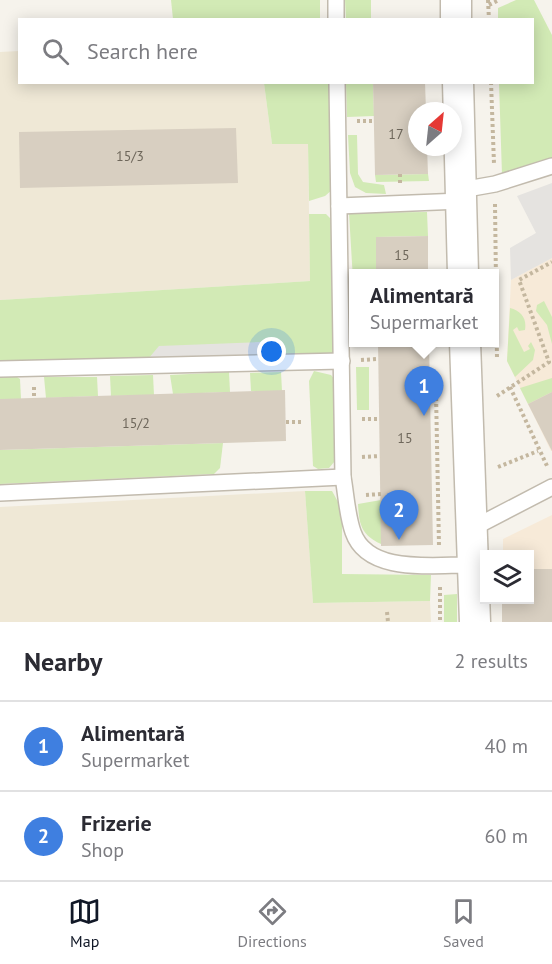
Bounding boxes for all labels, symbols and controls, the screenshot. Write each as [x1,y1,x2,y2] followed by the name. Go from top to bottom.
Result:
[18,18,534,84] search box
[39,35,72,68] icon: search
[87,37,198,65] text: Search here
[408,102,462,156] north arrow
[388,125,404,143] house number: 17
[116,147,144,165] house number: 15/3
[394,246,410,264] house number: 15
[349,269,499,347] popup
[370,281,474,309] text: Alimentară
[370,309,478,335] text: Supermarket
[257,337,286,366] your location
[404,366,444,416] pin: 1
[122,414,150,432] house number: 15/2
[397,429,413,447] house number: 15
[380,490,418,540] pin: 2
[480,550,534,604] map controls
[480,550,534,604] button: layers
[24,645,102,678] text: Nearby
[455,648,528,674] text: 2 results
[81,719,185,747] text: Alimentară
[38,733,49,759] text: 1
[485,733,528,759] text: 40 m
[81,747,189,773] text: Supermarket
[81,809,152,837] text: Frizerie
[38,823,49,849] text: 2
[485,823,528,849] text: 60 m
[81,837,124,863] text: Shop
[68,895,101,951] tab: Map
[238,895,307,951] tab: Directions
[443,895,484,951] tab: Saved

